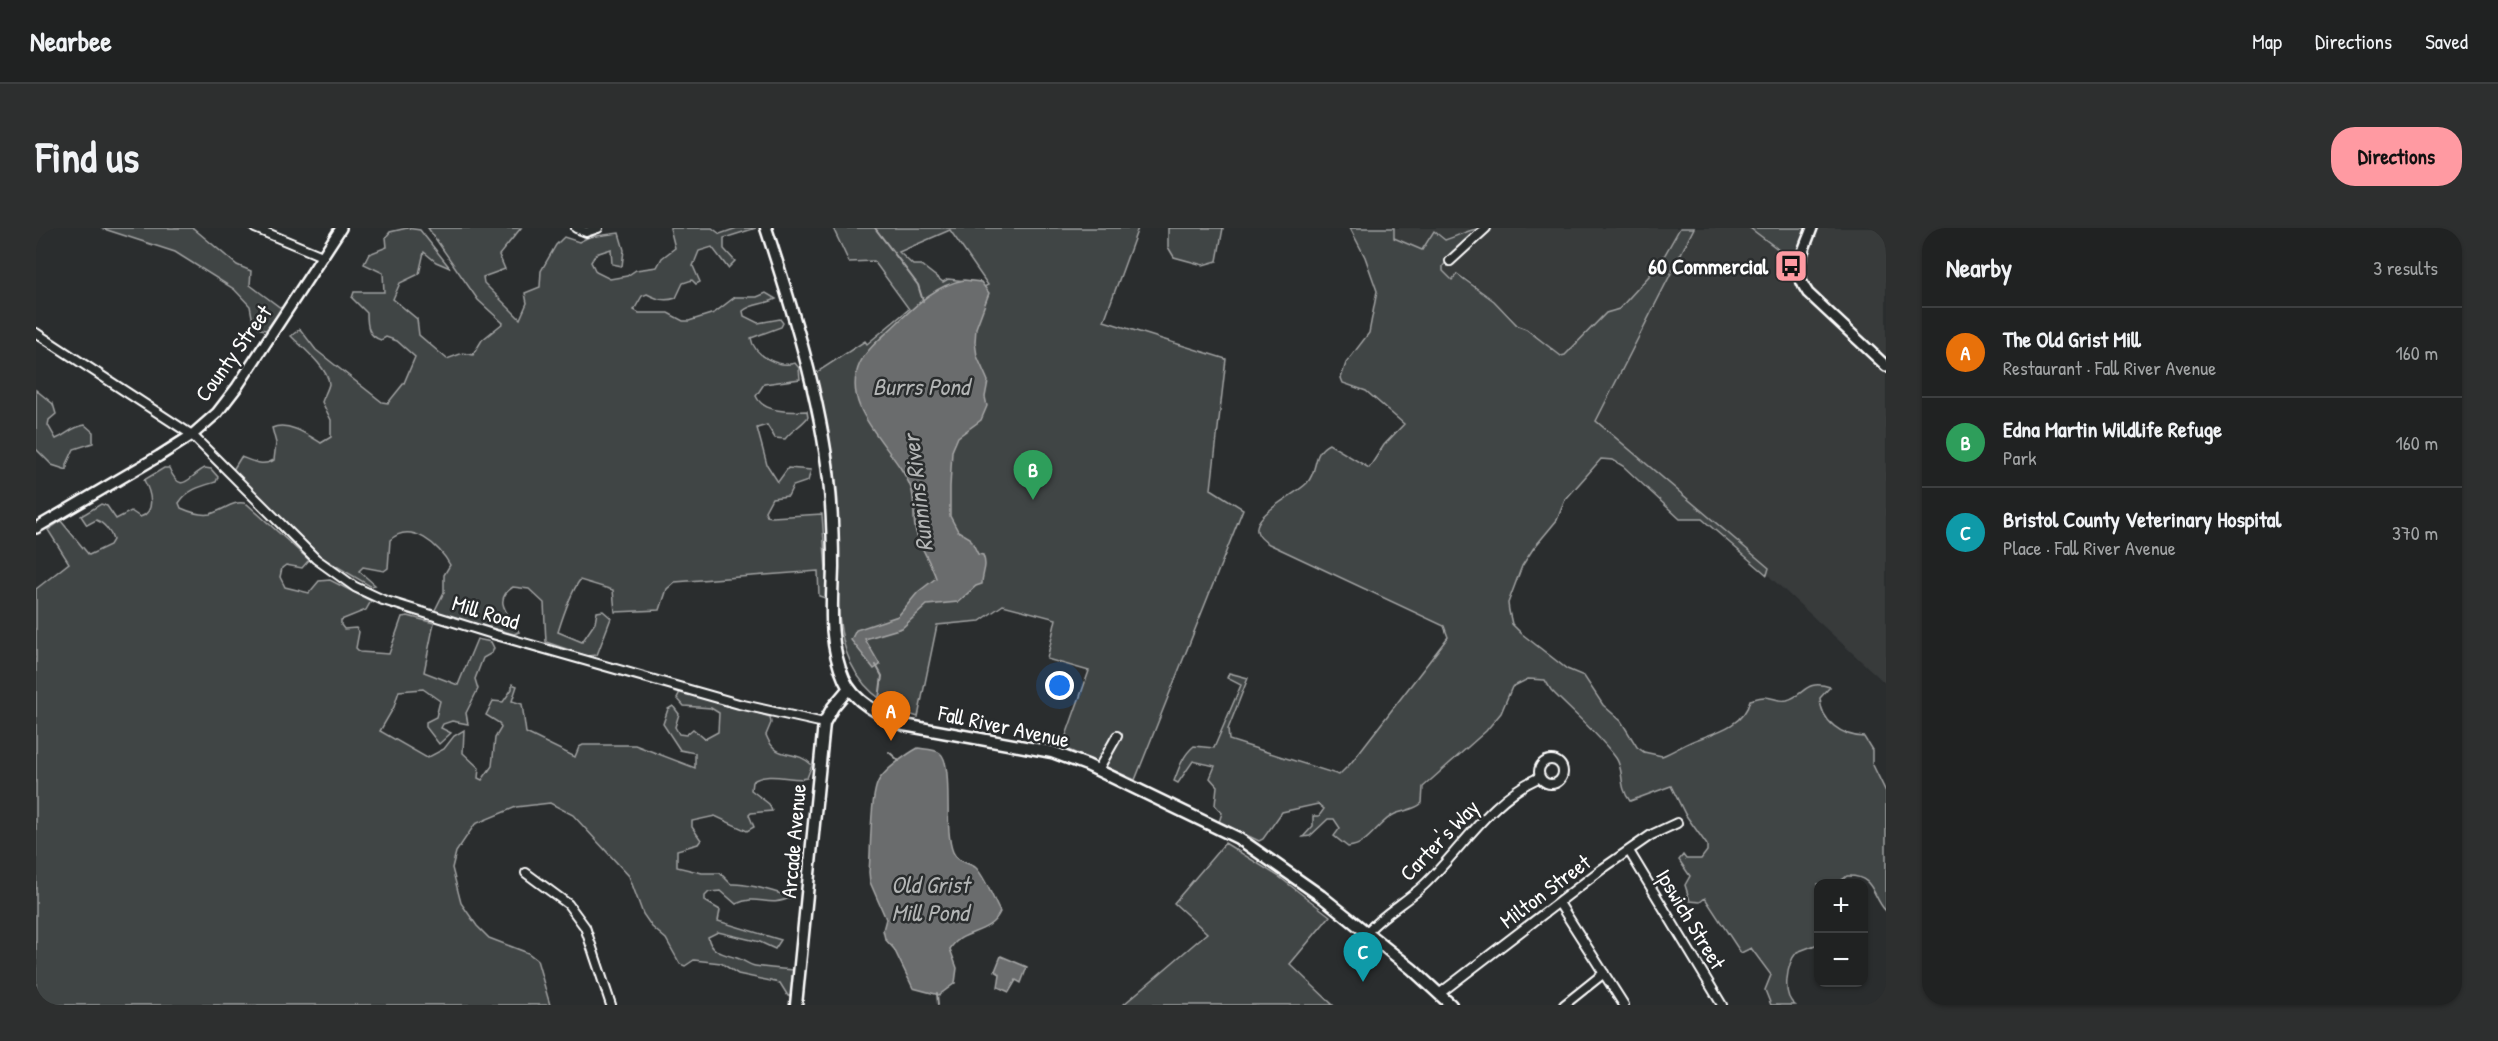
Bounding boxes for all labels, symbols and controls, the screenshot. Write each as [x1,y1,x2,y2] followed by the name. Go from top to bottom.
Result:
[30,22,112,60] text: Nearbee
[2252,27,2282,56] text: Map
[2315,27,2392,56] text: Directions
[2425,27,2468,56] text: Saved
[2331,127,2462,186] button: Directions
[36,128,139,185] text: Find us
[1773,248,1809,284] bus stop icon: 60 Commercial
[1946,250,2012,285] text: Nearby
[1648,251,1769,281] place label: 60 Commercial
[2373,254,2438,281] text: 3 results
[188,298,279,407] street label: County Street
[2003,324,2141,354] text: The Old Grist Mill
[1961,339,1970,366] text: A
[2396,339,2438,366] text: 160 m
[2003,354,2216,381] text: Restaurant · Fall River Avenue
[873,370,973,402] water label: Burrs Pond
[2003,414,2222,444] text: Edna Martin Wildlife Refuge
[1960,429,1971,456] text: B
[2396,429,2438,456] text: 160 m
[894,430,940,554] water label: Runnins River
[2003,444,2036,471] text: Park
[1014,450,1052,500] pin: B
[2003,504,2281,534] text: Bristol County Veterinary Hospital
[1960,519,1971,546] text: C
[2392,519,2438,546] text: 370 m
[2003,534,2176,561] text: Place · Fall River Avenue
[449,588,524,636] street label: Mill Road
[1045,671,1074,700] your location
[872,692,910,741] pin: A
[935,697,1073,755] street label: Fall River Avenue
[773,782,813,899] street label: Arcade Avenue
[1393,793,1485,887] street label: Carter's Way
[1493,847,1597,935] street label: Milton Street
[1649,863,1733,975] street label: Ipswich Street
[891,868,973,928] water label: Old Grist Mill Pond
[1814,879,1868,987] map controls
[1814,879,1868,933] button: +
[1344,932,1382,982] pin: C
[1814,933,1868,987] button: −

